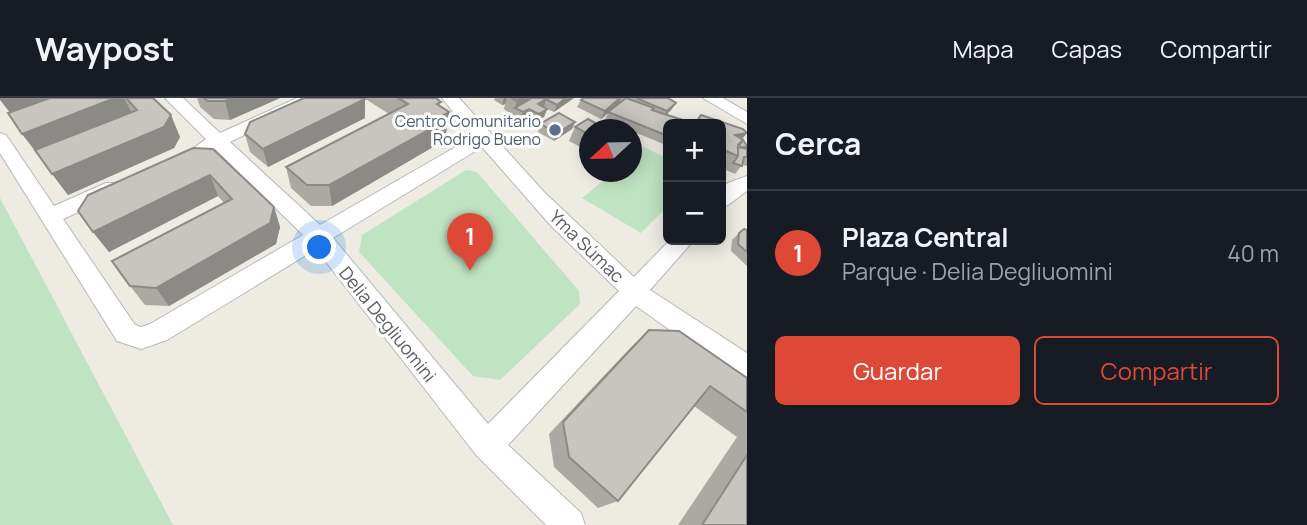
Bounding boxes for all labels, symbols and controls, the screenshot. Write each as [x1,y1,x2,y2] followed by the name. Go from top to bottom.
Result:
[35,26,175,71] text: Waypost
[953,32,1014,65] text: Mapa
[1052,32,1122,65] text: Capas
[1160,32,1272,65] text: Compartir
[395,110,541,150] place label: Centro Comunitario Rodrigo Bueno
[579,119,642,182] north arrow
[663,119,726,245] map controls
[663,119,726,182] button: +
[547,122,563,138] marker: Centro Comunitario Rodrigo Bueno
[775,123,861,164] text: Cerca
[663,182,726,245] button: −
[544,204,630,288] street label: Yma Súmac
[447,213,493,271] pin: 1
[842,219,1008,255] text: Plaza Central
[302,230,336,264] your location
[793,237,803,269] text: 1
[1227,237,1279,269] text: 40 m
[842,255,1113,287] text: Parque · Delia Degliuomini
[334,261,442,387] street label: Delia Degliuomini
[775,336,1020,405] button: Guardar
[1034,336,1279,405] button: Compartir

